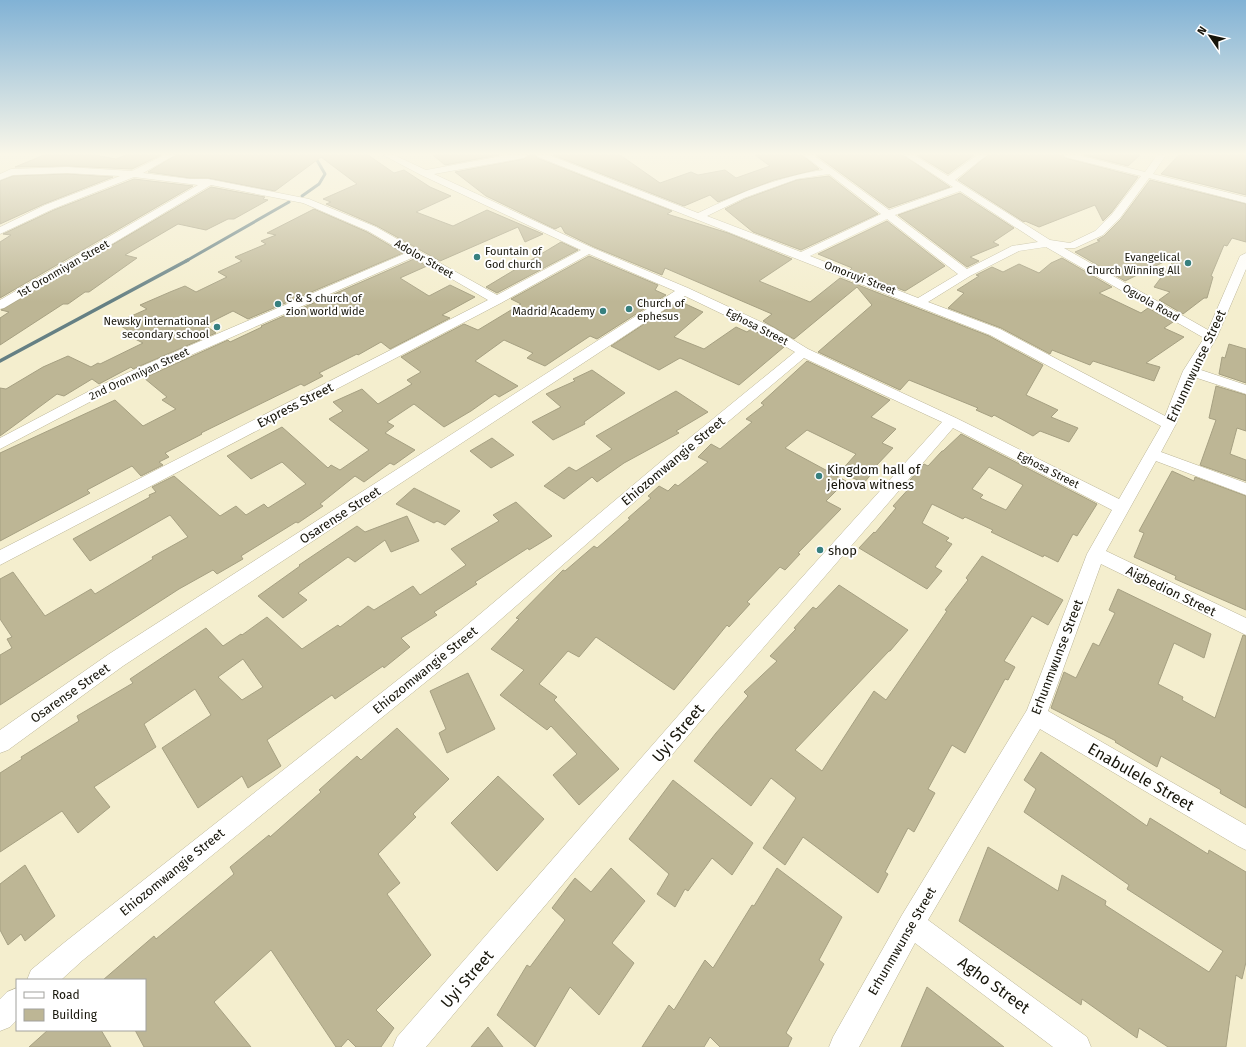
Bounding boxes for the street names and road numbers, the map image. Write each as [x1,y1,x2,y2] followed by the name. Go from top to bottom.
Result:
[15,237,111,301] street label: 1st Oronmiyan Street
[392,237,456,281] street label: Adolor Street
[822,258,898,298] street label: Omoruyi Street
[1120,281,1182,325] street label: Oguola Road
[724,306,790,348] street label: Eghosa Street
[1163,307,1229,425] street label: Erhunmwunse Street
[87,345,191,403] street label: 2nd Oronmiyan Street
[254,379,336,431] street label: Express Street
[618,413,728,509] street label: Ehiozomwangie Street
[1015,449,1081,491] street label: Eghosa Street
[297,483,383,547] street label: Osarense Street
[1124,563,1219,619] street label: Aigbedion Street
[1028,597,1086,717] street label: Erhunmwunse Street
[370,623,481,717] street label: Ehiozomwangie Street
[28,660,113,726] street label: Osarense Street
[648,700,708,766] street label: Uyi Street
[1084,739,1198,815] street label: Enabulele Street
[117,825,228,919] street label: Ehiozomwangie Street
[865,884,939,998] street label: Erhunmwunse Street
[437,946,497,1012] street label: Uyi Street
[954,953,1034,1017] street label: Agho Street

